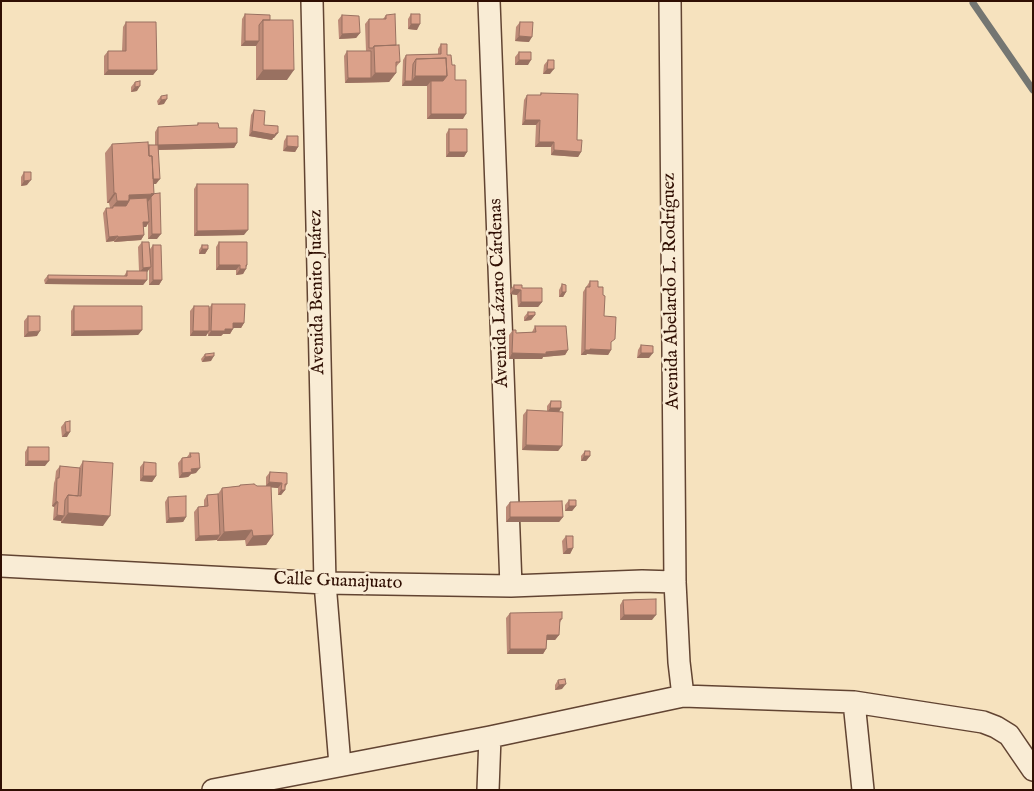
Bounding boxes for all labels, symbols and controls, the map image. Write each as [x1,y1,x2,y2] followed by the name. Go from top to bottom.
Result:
[659,172,685,410] street label: Avenida Abelardo L. Rodríguez
[486,198,514,388] street label: Avenida Lázaro Cárdenas
[306,209,330,375] street label: Avenida Benito Juárez
[273,569,403,595] street label: Calle Guanajuato

